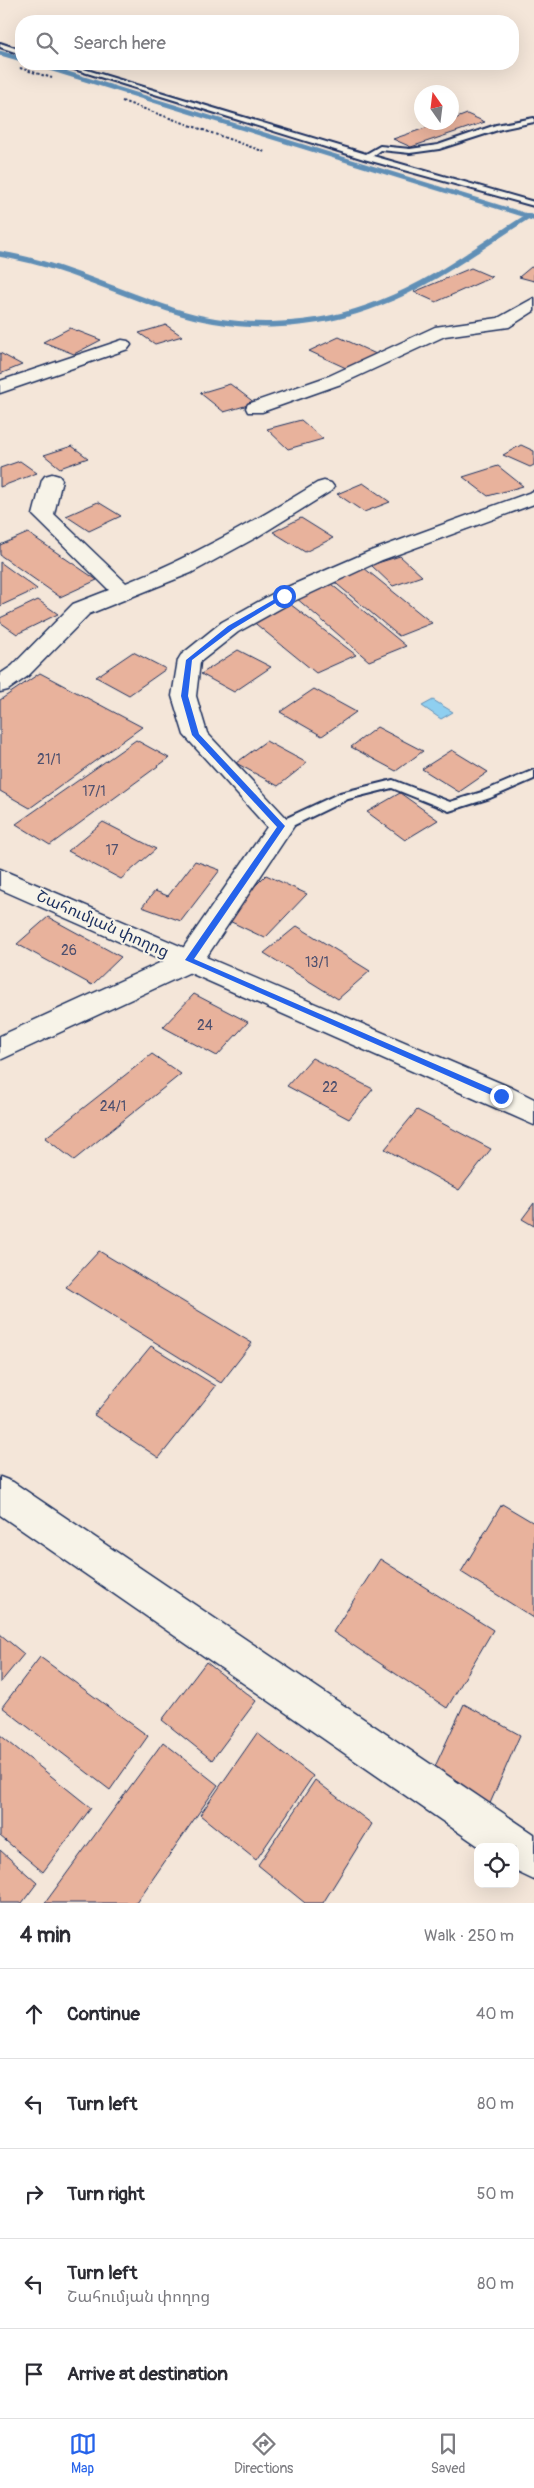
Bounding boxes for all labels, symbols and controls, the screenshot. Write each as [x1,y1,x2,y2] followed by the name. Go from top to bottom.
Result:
[15,15,519,70] search box
[33,29,61,57] icon: search
[73,31,166,55] text: Search here
[414,85,459,130] north arrow
[273,585,296,608] route start
[37,751,61,768] house number: 21/1
[82,783,106,800] house number: 17/1
[106,842,119,859] house number: 17
[33,886,172,962] street label: Շահումյան փողոց
[61,942,77,959] house number: 26
[305,954,329,971] house number: 13/1
[197,1017,213,1034] house number: 24
[322,1079,338,1096] house number: 22
[490,1085,513,1108] route end
[100,1098,126,1115] house number: 24/1
[474,1843,519,1888] map controls
[474,1843,519,1888] button: locate
[20,1922,71,1949] text: 4 min
[424,1926,514,1946] text: Walk · 250 m
[20,2000,48,2028] icon: ahead
[67,2002,140,2026] text: Continue
[476,2004,514,2024] text: 40 m
[20,2090,48,2118] icon: left
[67,2092,137,2116] text: Turn left
[477,2094,514,2114] text: 80 m
[20,2180,48,2208] icon: right
[67,2182,145,2206] text: Turn right
[477,2184,514,2204] text: 50 m
[67,2261,137,2285] text: Turn left
[20,2270,48,2298] icon: left
[477,2274,514,2294] text: 80 m
[67,2287,210,2307] text: Շահումյան փողոց
[20,2360,48,2388] icon: arrive
[67,2362,228,2386] text: Arrive at destination
[69,2430,97,2477] tab: Map
[234,2430,293,2477] tab: Directions
[431,2430,465,2477] tab: Saved

